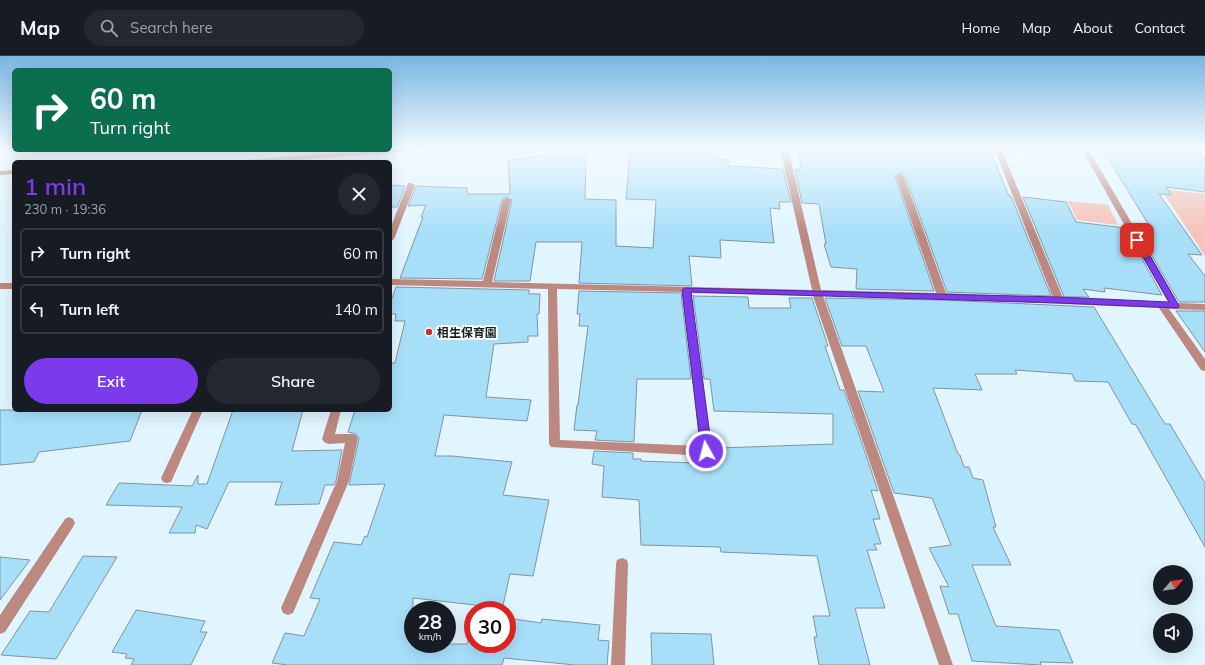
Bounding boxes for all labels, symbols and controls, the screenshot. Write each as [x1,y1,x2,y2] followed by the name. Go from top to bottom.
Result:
[84,10,364,46] search box
[20,16,60,40] text: Map
[98,17,120,39] icon: search
[130,18,213,37] text: Search here
[961,19,1000,37] text: Home
[1022,19,1051,37] text: Map
[1073,19,1113,37] text: About
[1135,19,1185,37] text: Contact
[90,81,156,116] text: 60 m
[24,84,76,136] icon: right
[90,116,170,139] text: Turn right
[24,171,86,201] text: 1 min
[338,173,380,215] button: close
[24,201,106,217] text: 230 m · 19:36
[1120,223,1154,257] pin
[1126,229,1148,251] icon: arrive
[26,242,48,264] icon: right
[60,244,130,263] text: Turn right
[343,244,378,263] text: 60 m
[26,298,48,320] icon: left
[60,300,119,319] text: Turn left
[334,300,378,319] text: 140 m
[437,325,497,340] place label: 相生保育園
[424,327,434,337] marker: 相生保育園
[24,358,198,404] button: Exit
[206,358,380,404] button: Share
[685,430,727,472] position arrow
[1153,565,1193,605] north arrow
[1153,565,1193,653] map controls
[464,601,516,653] speed limit sign: 30
[418,609,442,634] text: 28
[1153,613,1193,653] button: sound
[419,630,441,643] text: km/h

